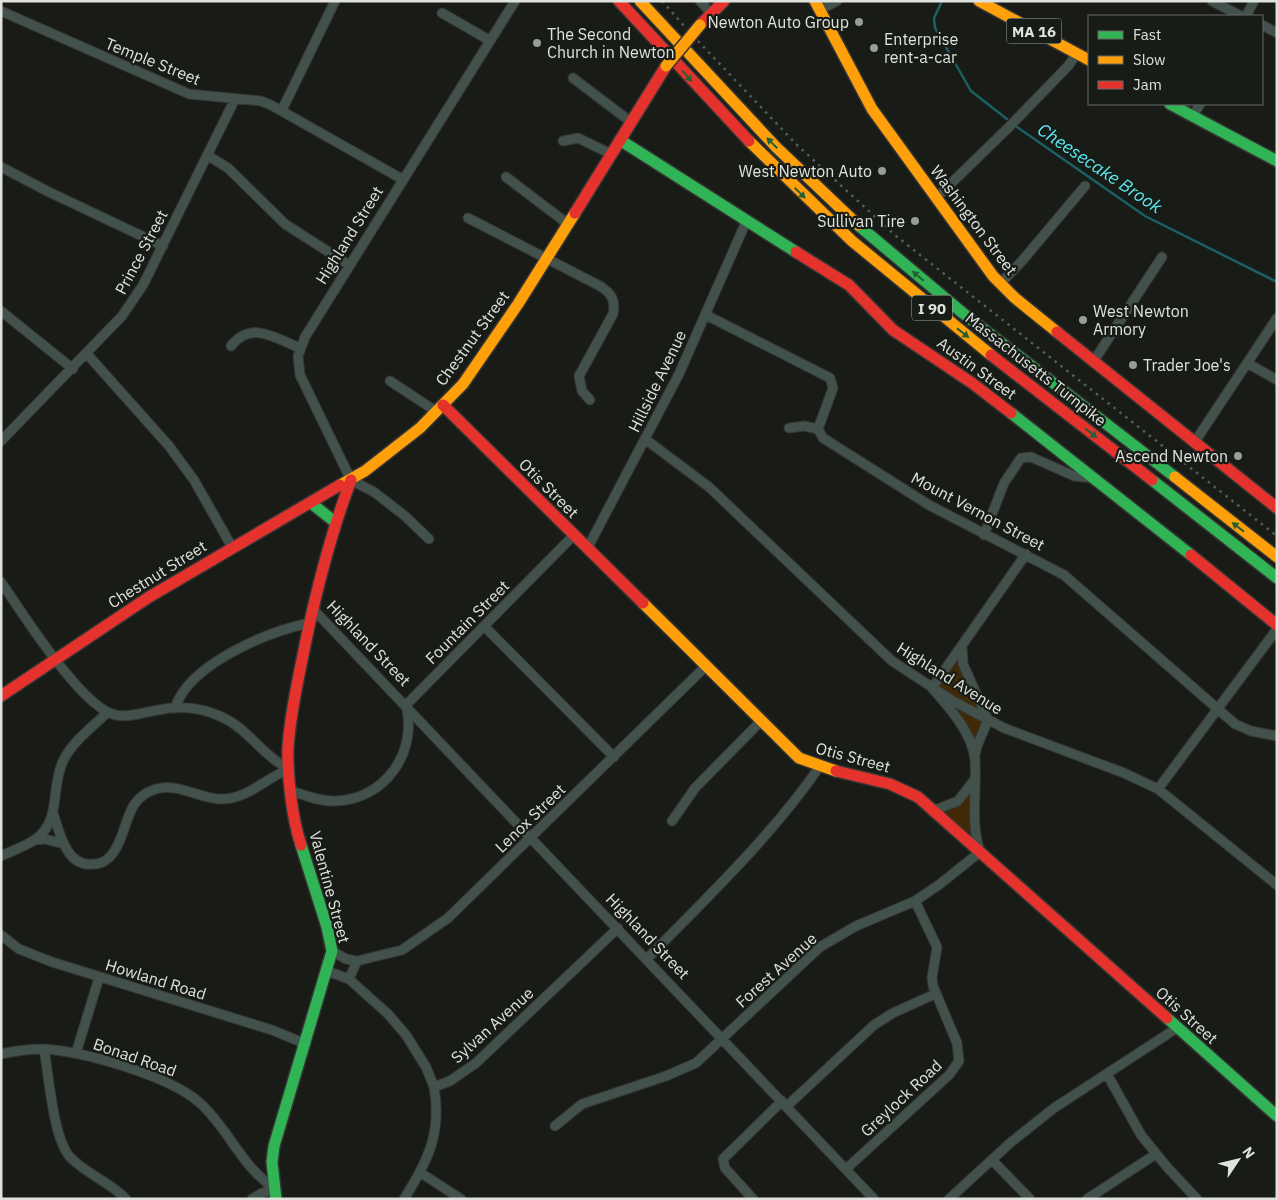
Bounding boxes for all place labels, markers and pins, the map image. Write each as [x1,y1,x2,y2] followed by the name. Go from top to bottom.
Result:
[707,12,849,32] place label: Newton Auto Group
[853,16,865,28] marker: Newton Auto Group
[547,24,675,62] place label: The Second Church in Newton
[884,29,959,67] place label: Enterprise rent-a-car
[531,37,543,49] marker: The Second Church in Newton
[868,42,880,54] marker: Enterprise rent-a-car
[739,161,872,181] place label: West Newton Auto
[876,165,888,177] marker: West Newton Auto
[817,211,905,231] place label: Sullivan Tire
[909,215,921,227] marker: Sullivan Tire
[1093,301,1189,339] place label: West Newton Armory
[1077,314,1089,326] marker: West Newton Armory
[1143,355,1231,375] place label: Trader Joe's
[1127,359,1139,371] marker: Trader Joe's
[1115,446,1228,466] place label: Ascend Newton
[1232,450,1244,462] marker: Ascend Newton

